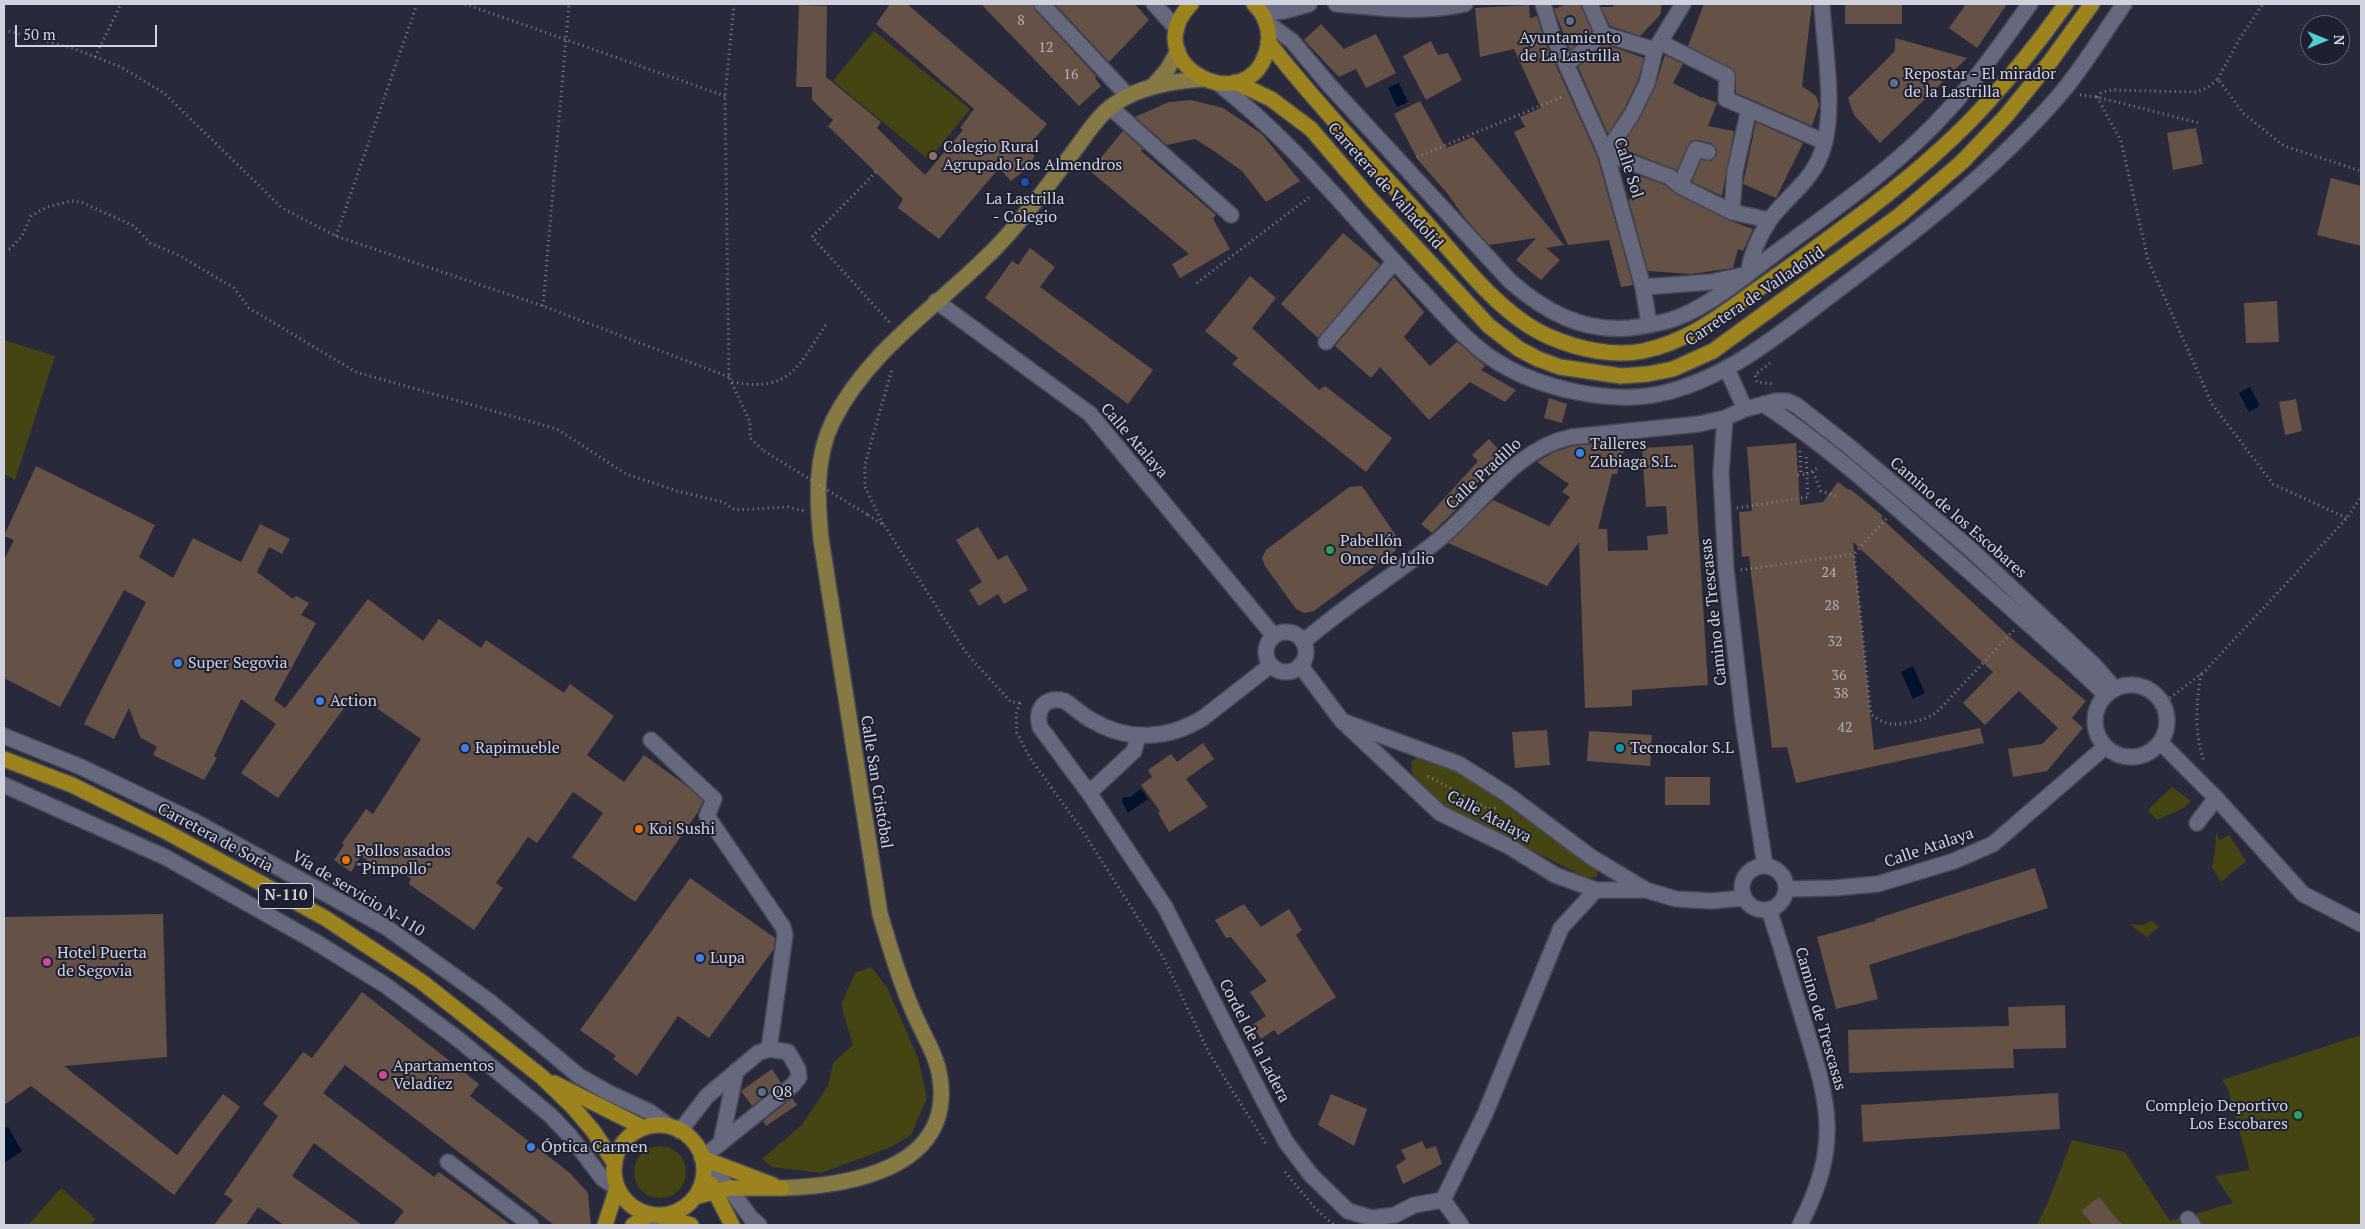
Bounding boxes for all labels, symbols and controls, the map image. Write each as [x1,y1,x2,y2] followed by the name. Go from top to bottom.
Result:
[1017,13,1025,29] house number: 8
[18,15,160,47] scale bar
[1564,15,1576,27] marker: Ayuntamiento de La Lastrilla
[2300,15,2350,65] north arrow
[23,24,56,44] text: 50 m
[1519,28,1621,66] place label: Ayuntamiento de La Lastrilla
[2330,35,2349,45] text: N
[1039,40,1053,56] house number: 12
[1904,64,2056,102] place label: Repostar - El mirador de la Lastrilla
[1064,67,1078,83] house number: 16
[1888,77,1900,89] marker: Repostar - El mirador de la Lastrilla
[1323,119,1447,253] street label: Carretera de Valladolid
[1609,135,1647,201] street label: Calle Sol
[943,137,1122,175] place label: Colegio Rural Agrupado Los Almendros
[927,150,939,162] marker: Colegio Rural Agrupado Los Almendros
[1019,176,1031,188] marker: La Lastrilla - Colegio
[985,189,1065,227] place label: La Lastrilla - Colegio
[1682,243,1828,351] street label: Carretera de Valladolid
[1096,400,1172,482] street label: Calle Atalaya
[1442,434,1526,514] street label: Calle Pradillo
[1590,434,1677,472] place label: Talleres Zubiaga S.L.
[1574,447,1586,459] marker: Talleres Zubiaga S.L.
[1886,453,2030,583] street label: Camino de los Escobares
[1340,531,1434,569] place label: Pabellón Once de Julio
[1697,537,1731,687] street label: Camino de Trescasas
[1324,544,1336,556] marker: Pabellón Once de Julio
[1822,565,1836,581] house number: 24
[1825,598,1839,614] house number: 28
[1828,634,1842,650] house number: 32
[188,653,288,673] place label: Super Segovia
[172,657,184,669] marker: Super Segovia
[1832,668,1846,684] house number: 36
[1834,686,1848,702] house number: 38
[330,691,377,711] place label: Action
[314,695,326,707] marker: Action
[856,714,896,850] street label: Calle San Cristóbal
[1838,720,1852,736] house number: 42
[475,738,560,758] place label: Rapimueble
[1630,738,1734,758] place label: Tecnocalor S.L
[459,742,471,754] marker: Rapimueble
[1614,742,1626,754] marker: Tecnocalor S.L
[1443,787,1535,847] street label: Calle Atalaya
[154,799,276,877] street label: Carretera de Soria
[649,819,715,839] place label: Koi Sushi
[633,823,645,835] marker: Koi Sushi
[1882,824,1976,872] street label: Calle Atalaya
[356,841,451,879] place label: Pollos asados "Pimpollo"
[288,847,428,941] street label: Vía de servicio N-110
[340,854,352,866] marker: Pollos asados "Pimpollo"
[258,884,314,908] road number: N-110
[57,943,147,981] place label: Hotel Puerta de Segovia
[1790,945,1850,1093] street label: Camino de Trescasas
[710,948,745,968] place label: Lupa
[694,952,706,964] marker: Lupa
[41,956,53,968] marker: Hotel Puerta de Segovia
[1215,976,1293,1106] street label: Cordel de la Ladera
[393,1056,494,1094] place label: Apartamentos Veladíez
[377,1069,389,1081] marker: Apartamentos Veladíez
[772,1082,792,1102] place label: Q8
[756,1086,768,1098] marker: Q8
[2145,1096,2288,1134] place label: Complejo Deportivo Los Escobares
[2292,1109,2304,1121] marker: Complejo Deportivo Los Escobares
[541,1137,648,1157] place label: Óptica Carmen
[525,1141,537,1153] marker: Óptica Carmen

